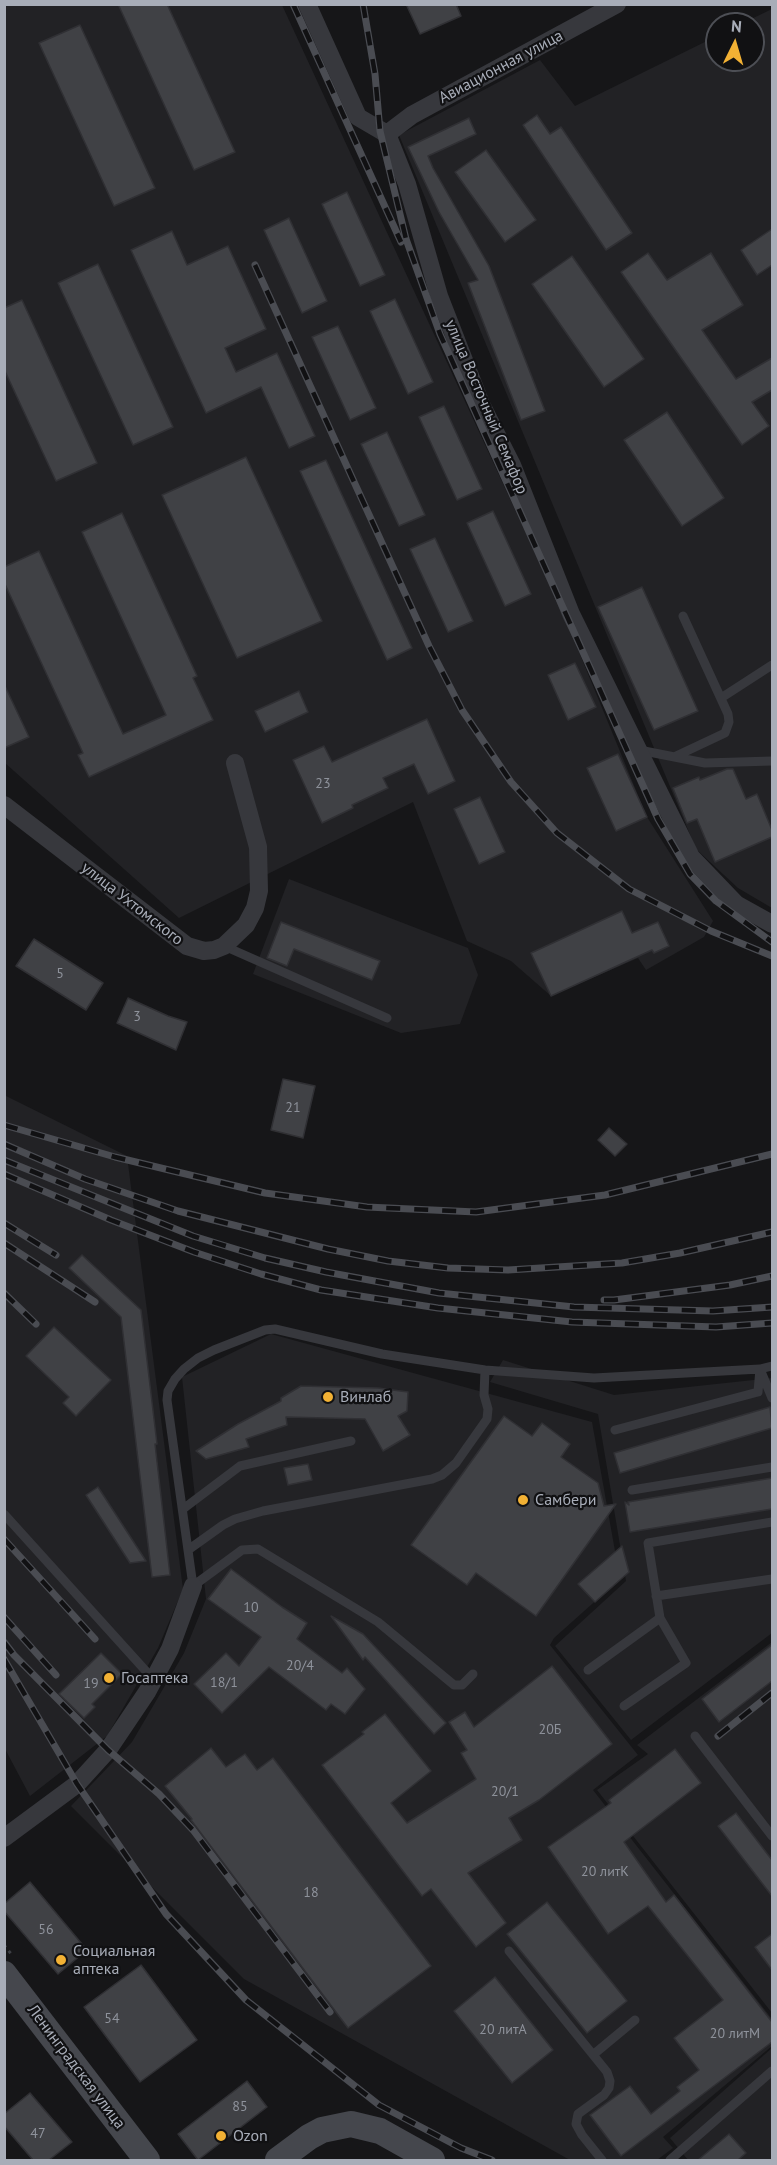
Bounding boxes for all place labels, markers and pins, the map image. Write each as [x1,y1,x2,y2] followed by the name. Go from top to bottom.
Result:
[340,1387,391,1407] place label: Винлаб
[321,1390,335,1404] marker: Винлаб
[535,1490,596,1510] place label: Самбери
[516,1493,530,1507] marker: Самбери
[121,1668,188,1688] place label: Госаптека
[102,1671,116,1685] marker: Госаптека
[73,1941,155,1979] place label: Социальная аптека
[54,1953,68,1967] marker: Социальная аптека
[233,2126,268,2146] place label: Ozon
[214,2129,228,2143] marker: Ozon

